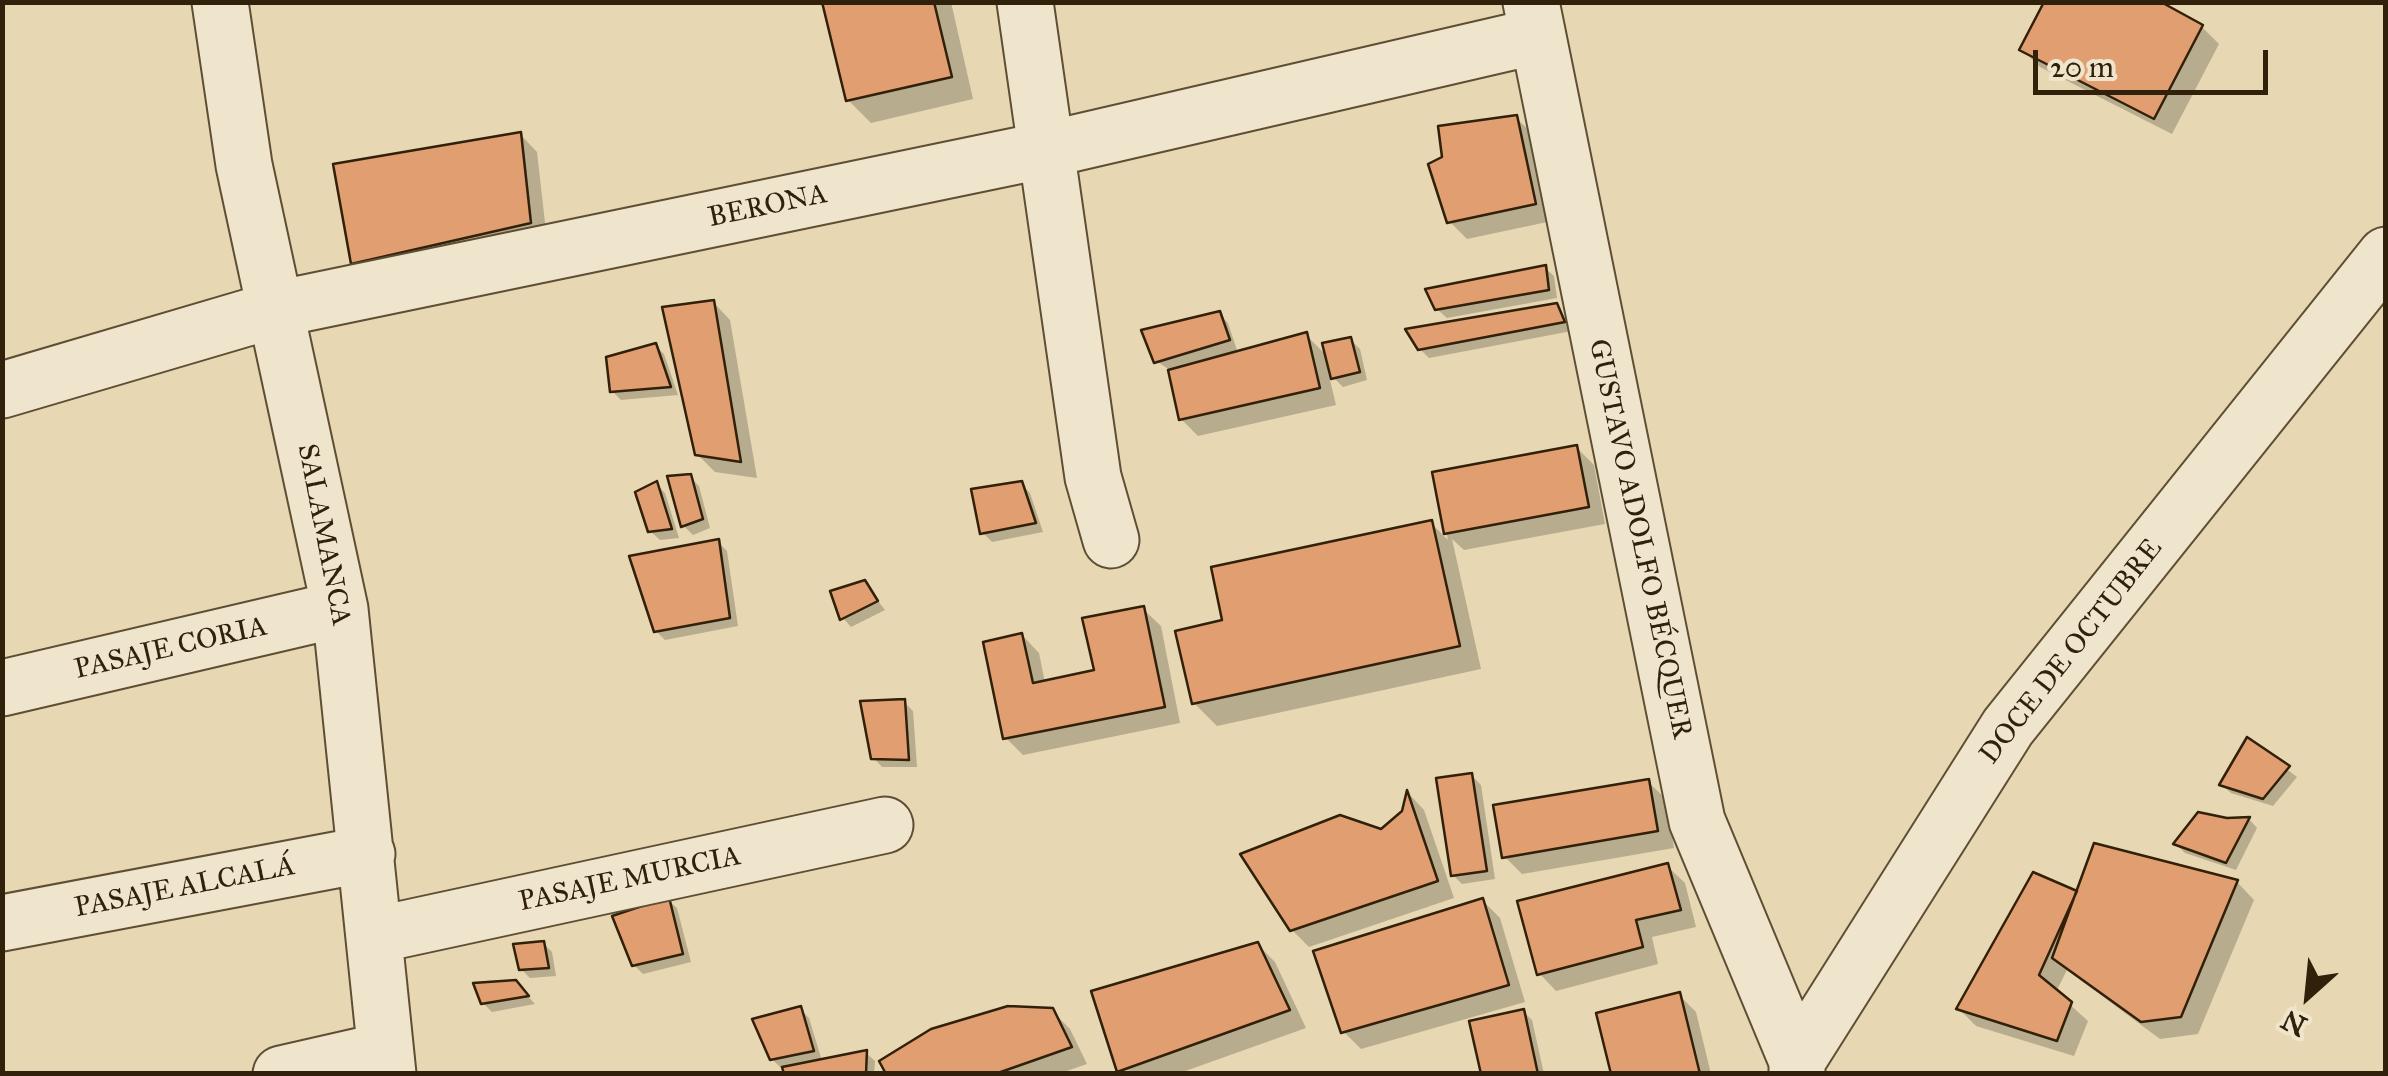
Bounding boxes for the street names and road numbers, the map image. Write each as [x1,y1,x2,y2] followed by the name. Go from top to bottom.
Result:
[705,178,831,236] street label: BERONA
[1580,336,1698,742] street label: GUSTAVO ADOLFO BÉCQUER
[289,441,357,629] street label: SALAMANCA
[1974,533,2170,771] street label: DOCE DE OCTUBRE
[71,611,271,687] street label: PASAJE CORIA
[516,840,744,920] street label: PASAJE MURCIA
[72,850,298,926] street label: PASAJE ALCALÁ

